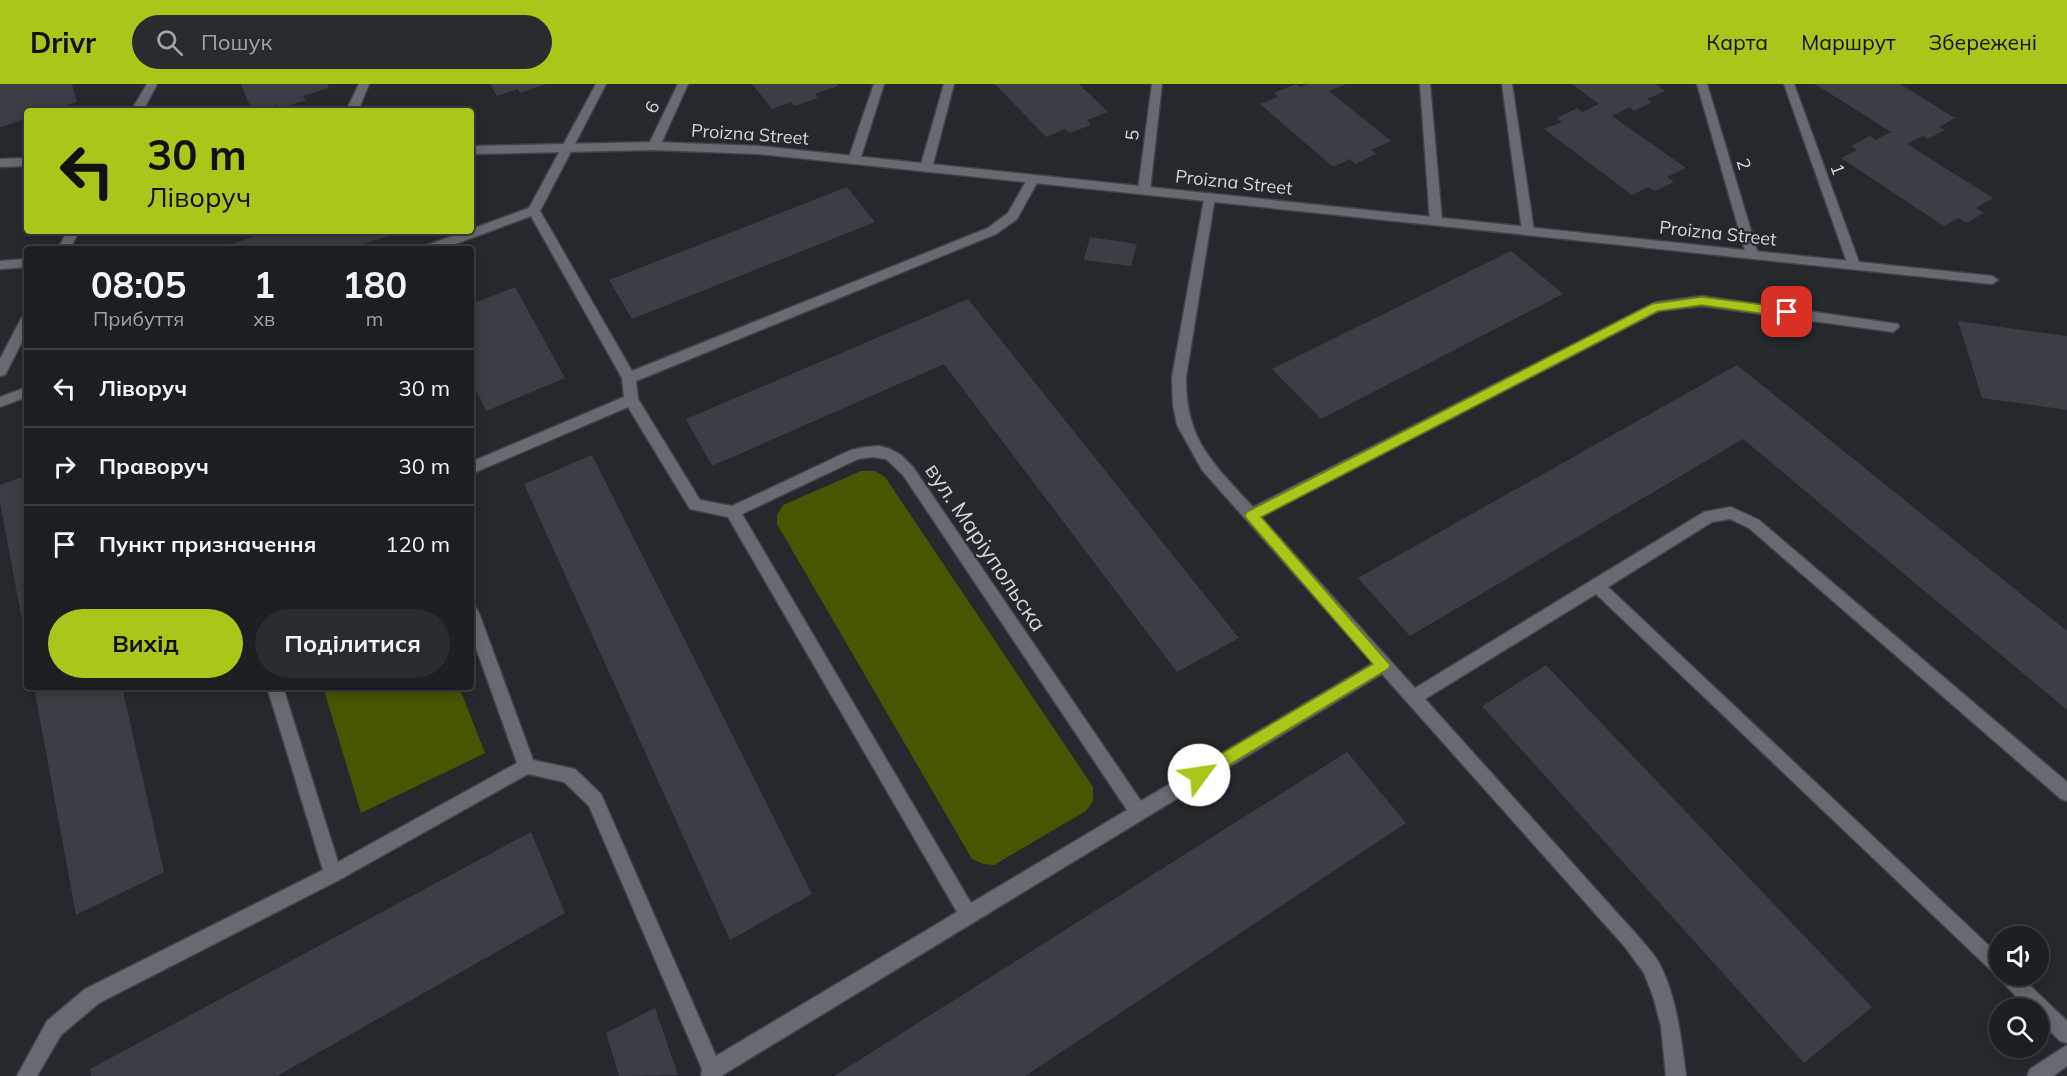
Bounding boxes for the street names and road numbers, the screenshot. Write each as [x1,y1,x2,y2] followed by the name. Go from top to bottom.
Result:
[639,97,665,117] street label: 6
[690,118,810,150] street label: Proizna Street
[1120,128,1144,142] street label: 5
[1731,155,1757,173] street label: 2
[1825,160,1851,178] street label: 1
[1174,164,1294,200] street label: Proizna Street
[1658,215,1778,251] street label: Proizna Street
[919,457,1053,637] street label: вул. Маріупольска

